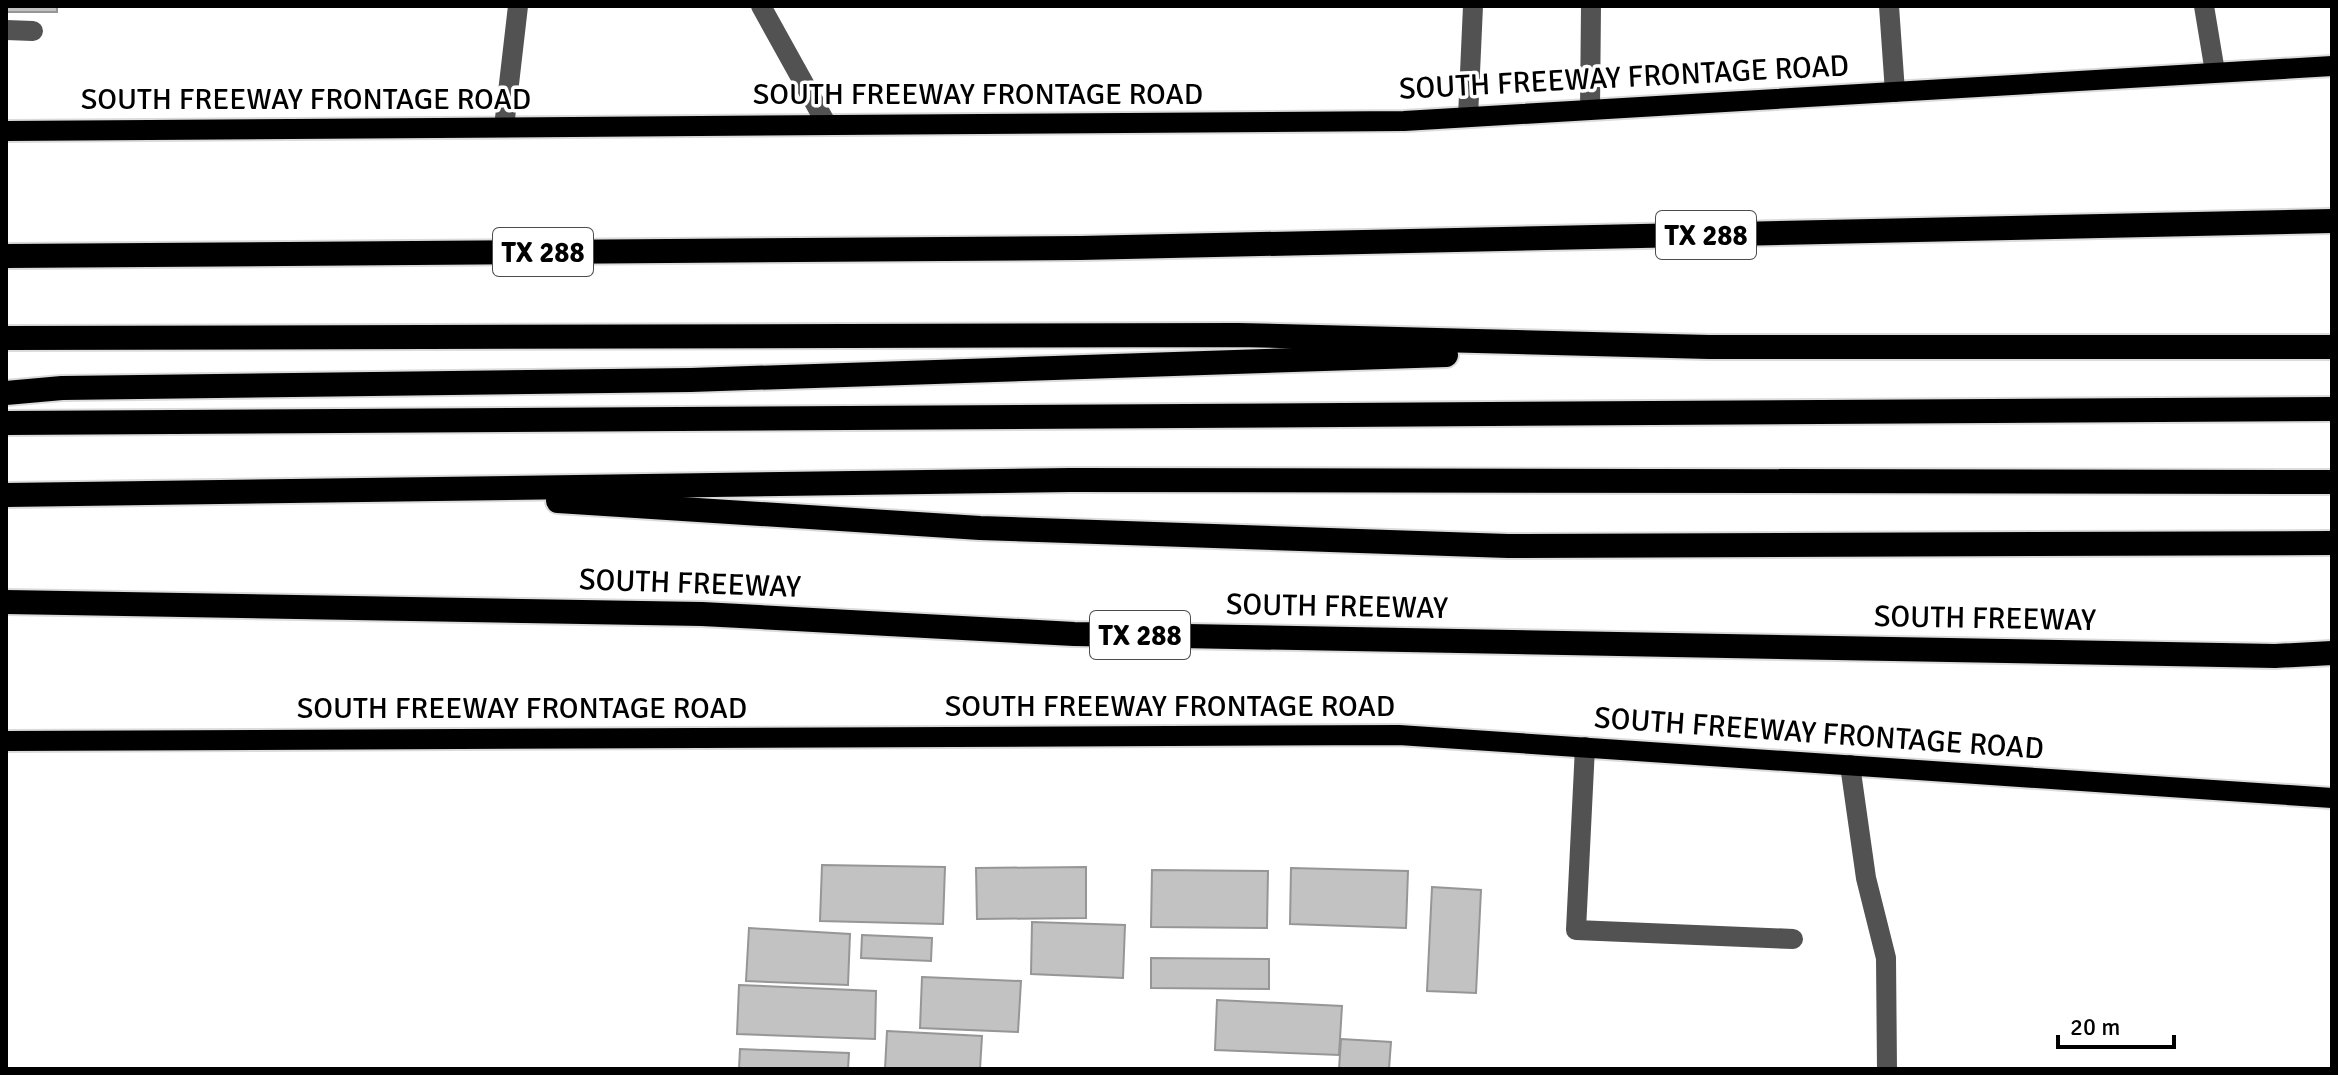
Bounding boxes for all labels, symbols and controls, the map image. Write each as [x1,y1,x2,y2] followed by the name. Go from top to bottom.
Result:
[1398,47,1850,108] street label: SOUTH FREEWAY FRONTAGE ROAD
[753,76,1203,113] street label: SOUTH FREEWAY FRONTAGE ROAD
[81,81,531,118] street label: SOUTH FREEWAY FRONTAGE ROAD
[1656,211,1756,259] road number: TX 288
[493,228,593,276] road number: TX 288
[578,561,802,606] street label: SOUTH FREEWAY
[1226,586,1448,627] street label: SOUTH FREEWAY
[1874,598,2096,639] street label: SOUTH FREEWAY
[1090,611,1190,659] road number: TX 288
[945,688,1395,725] street label: SOUTH FREEWAY FRONTAGE ROAD
[297,690,747,727] street label: SOUTH FREEWAY FRONTAGE ROAD
[1593,699,2045,768] street label: SOUTH FREEWAY FRONTAGE ROAD
[2058,999,2174,1049] scale bar
[2070,1012,2120,1042] text: 20 m

